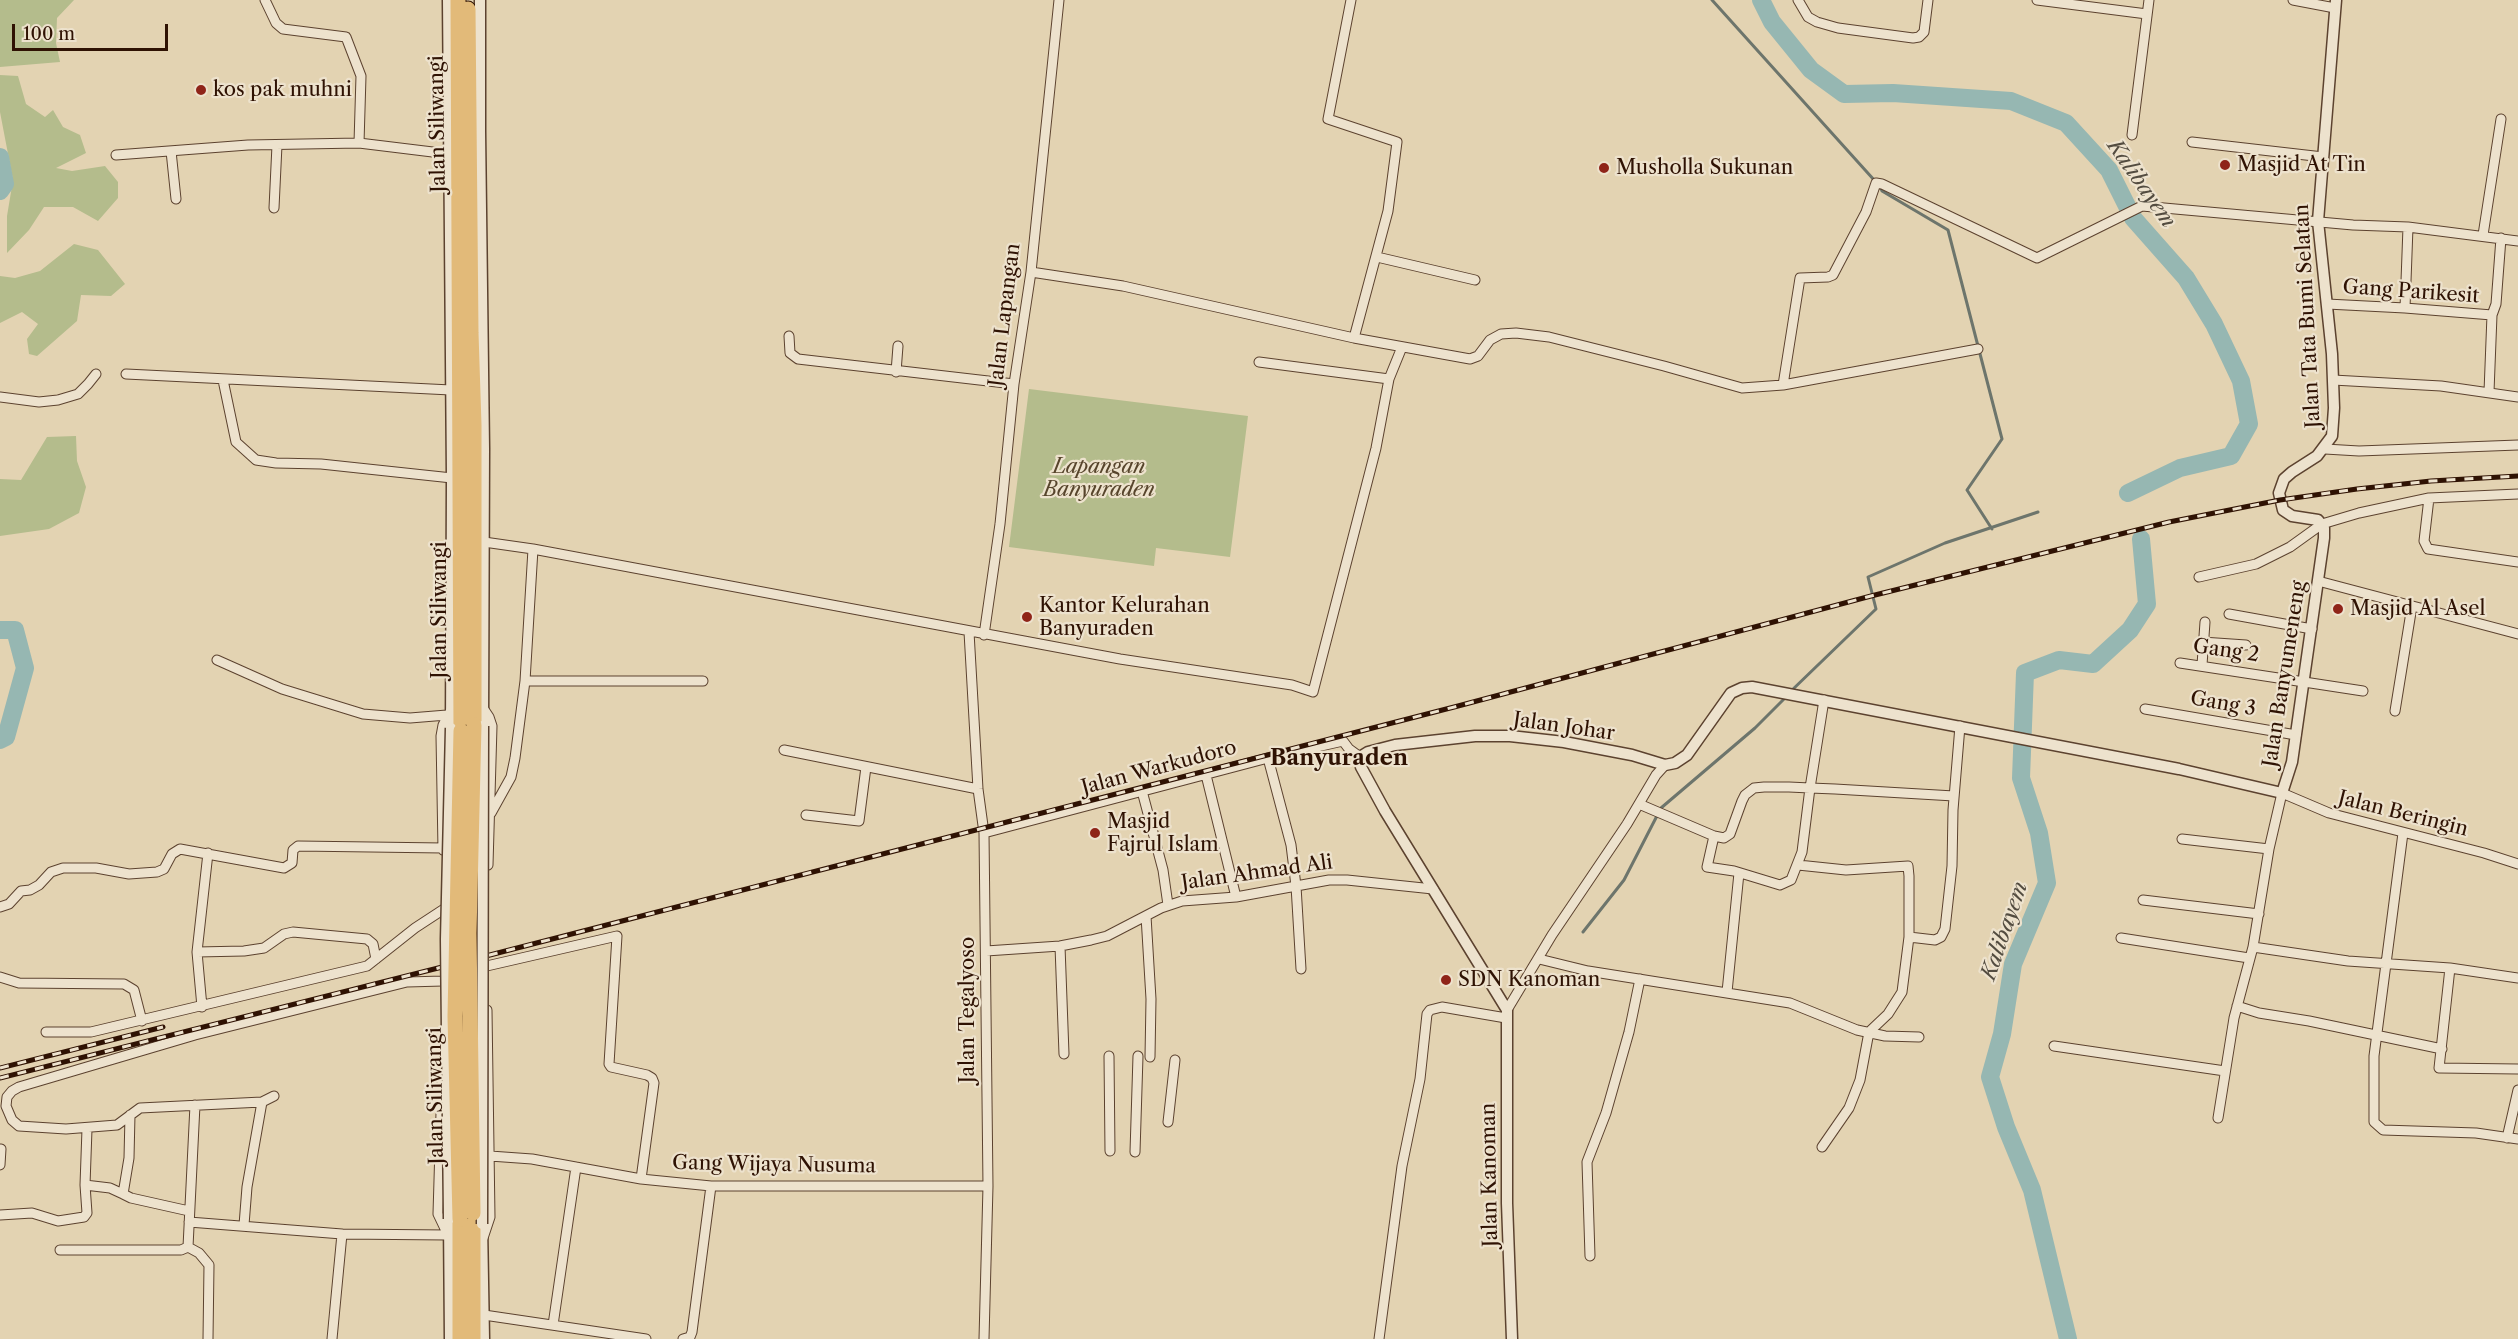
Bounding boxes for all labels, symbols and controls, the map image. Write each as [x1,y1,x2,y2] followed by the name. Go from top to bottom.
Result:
[15,12,171,50] scale bar
[23,23,75,45] text: 100 m
[425,55,451,193] street label: Jalan Siliwangi
[213,78,352,102] place label: kos pak muhni
[194,83,208,97] marker: kos pak muhni
[2101,135,2181,233] water label: Kalibayem
[2237,153,2366,177] place label: Masjid At Tin
[1616,156,1793,180] place label: Musholla Sukunan
[2218,158,2232,172] marker: Masjid At Tin
[1597,161,1611,175] marker: Musholla Sukunan
[2290,203,2326,429] street label: Jalan Tata Bumi Selatan
[984,242,1026,388] street label: Jalan Lapangan
[2342,275,2480,309] street label: Gang Parikesit
[1043,455,1155,502] park label: Lapangan Banyuraden
[428,541,452,679] street label: Jalan Siliwangi
[2258,579,2312,769] street label: Jalan Banyumeneng
[1039,594,1210,641] place label: Kantor Kelurahan Banyuraden
[2350,597,2485,621] place label: Masjid Al Asel
[2331,602,2345,616] marker: Masjid Al Asel
[1020,610,1034,624] marker: Kantor Kelurahan Banyuraden
[2191,634,2261,668] street label: Gang 2
[2188,686,2258,722] street label: Gang 3
[1512,708,1616,746] street label: Jalan Johar
[1079,736,1239,800] street label: Jalan Warkudoro
[1270,746,1408,772] district label: Banyuraden
[2336,786,2470,842] street label: Jalan Beringin
[1107,810,1219,857] place label: Masjid Fajrul Islam
[1088,826,1102,840] marker: Masjid Fajrul Islam
[1180,850,1334,896] street label: Jalan Ahmad Ali
[1976,879,2034,983] water label: Kalibayem
[956,937,980,1083] street label: Jalan Tegalyoso
[1458,968,1600,992] place label: SDN Kanoman
[1439,973,1453,987] marker: SDN Kanoman
[423,1027,449,1165] street label: Jalan Siliwangi
[1477,1103,1503,1247] street label: Jalan Kanoman
[672,1151,876,1179] street label: Gang Wijaya Nusuma

